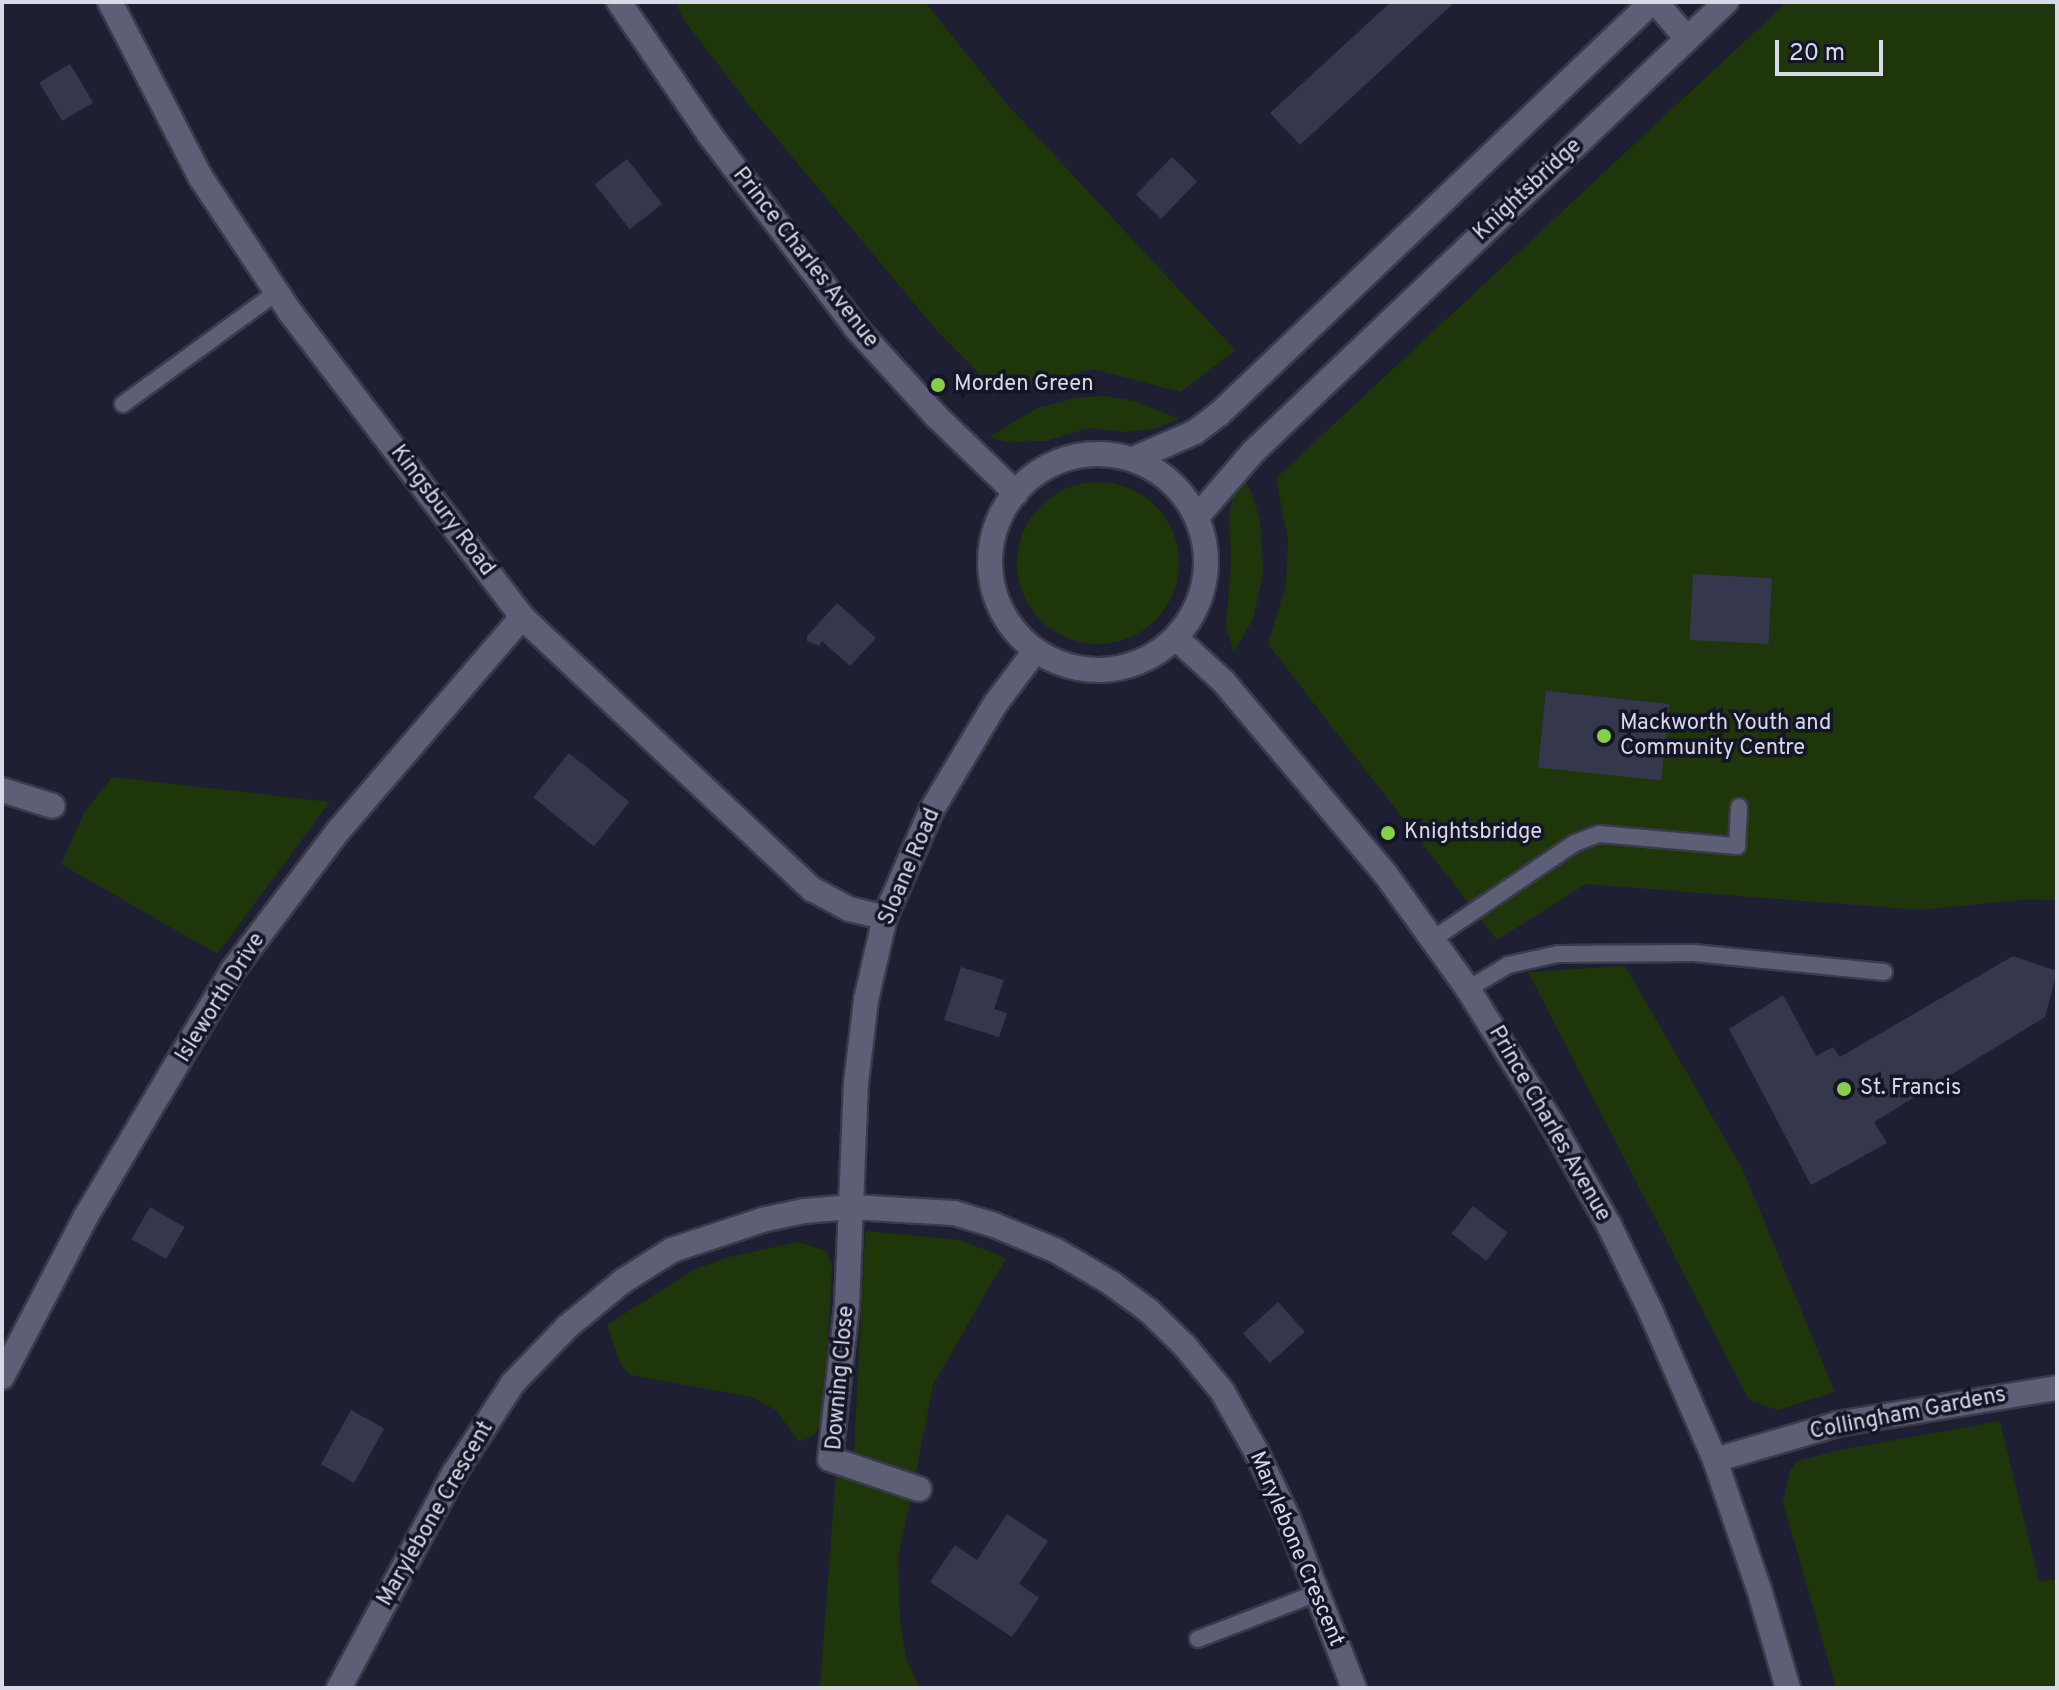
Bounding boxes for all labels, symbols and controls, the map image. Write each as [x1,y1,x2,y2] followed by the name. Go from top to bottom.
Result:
[1779,24,1887,74] scale bar
[1789,39,1845,69] text: 20 m
[1468,133,1588,247] street label: Knightsbridge
[726,162,884,354] street label: Prince Charles Avenue
[954,372,1094,398] place label: Morden Green
[929,376,947,394] marker: Morden Green
[384,440,500,582] street label: Kingsbury Road
[1620,710,1832,762] place label: Mackworth Youth and Community Centre
[1595,727,1613,745] marker: Mackworth Youth and Community Centre
[874,805,946,929] street label: Sloane Road
[1404,820,1542,846] place label: Knightsbridge
[1379,824,1397,842] marker: Knightsbridge
[171,928,271,1068] street label: Isleworth Drive
[1482,1021,1616,1227] street label: Prince Charles Avenue
[1860,1076,1961,1102] place label: St. Francis
[1835,1080,1853,1098] marker: St. Francis
[822,1305,860,1451] street label: Downing Close
[1808,1382,2008,1446] street label: Collingham Gardens
[372,1417,500,1611] street label: Marylebone Crescent
[1243,1448,1349,1650] street label: Marylebone Crescent

